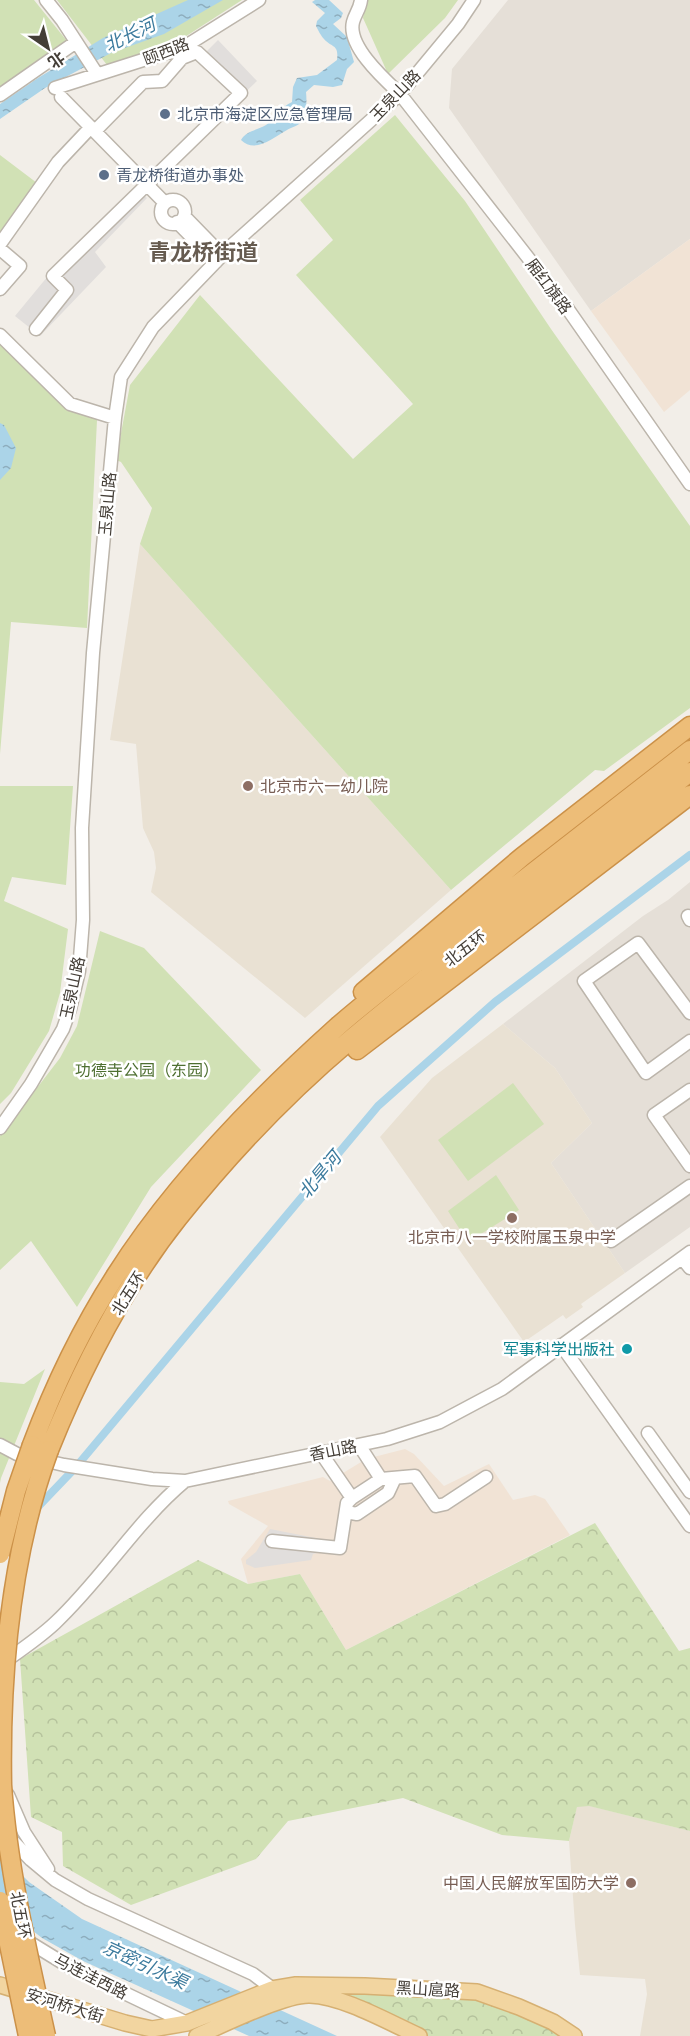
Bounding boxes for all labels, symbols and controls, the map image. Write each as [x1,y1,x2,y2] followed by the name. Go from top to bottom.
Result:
[100,11,162,57] water label: 北长河
[18,18,78,78] north arrow
[140,33,192,69] street label: 颐西路
[44,48,69,73] text: 北
[366,65,424,125] street label: 玉泉山路
[177,104,353,124] place label: 北京市海淀区应急管理局
[158,107,172,121] marker: 北京市海淀区应急管理局
[116,165,244,185] place label: 青龙桥街道办事处
[97,168,111,182] marker: 青龙桥街道办事处
[148,238,258,266] district label: 青龙桥街道
[522,254,576,318] street label: 厢红旗路
[94,471,120,537] street label: 玉泉山路
[260,776,388,796] place label: 北京市六一幼儿院
[241,779,255,793] marker: 北京市六一幼儿院
[440,925,490,971] street label: 北五环
[56,955,88,1021] street label: 玉泉山路
[75,1060,219,1080] park label: 功德寺公园（东园）
[293,1144,348,1203] water label: 北旱河
[505,1211,519,1225] marker: 北京市八一学校附属玉泉中学
[408,1227,616,1247] place label: 北京市八一学校附属玉泉中学
[107,1267,149,1319] street label: 北五环
[503,1339,615,1359] place label: 军事科学出版社
[620,1342,634,1356] marker: 军事科学出版社
[308,1436,358,1464] street label: 香山路
[443,1873,619,1893] place label: 中国人民解放军国防大学
[624,1876,638,1890] marker: 中国人民解放军国防大学
[7,1890,35,1940] street label: 北五环
[100,1935,194,1995] water label: 京密引水渠
[51,1949,131,2003] street label: 马连洼西路
[396,1977,460,2001] street label: 黑山扈路
[24,1984,106,2026] street label: 安河桥大街

